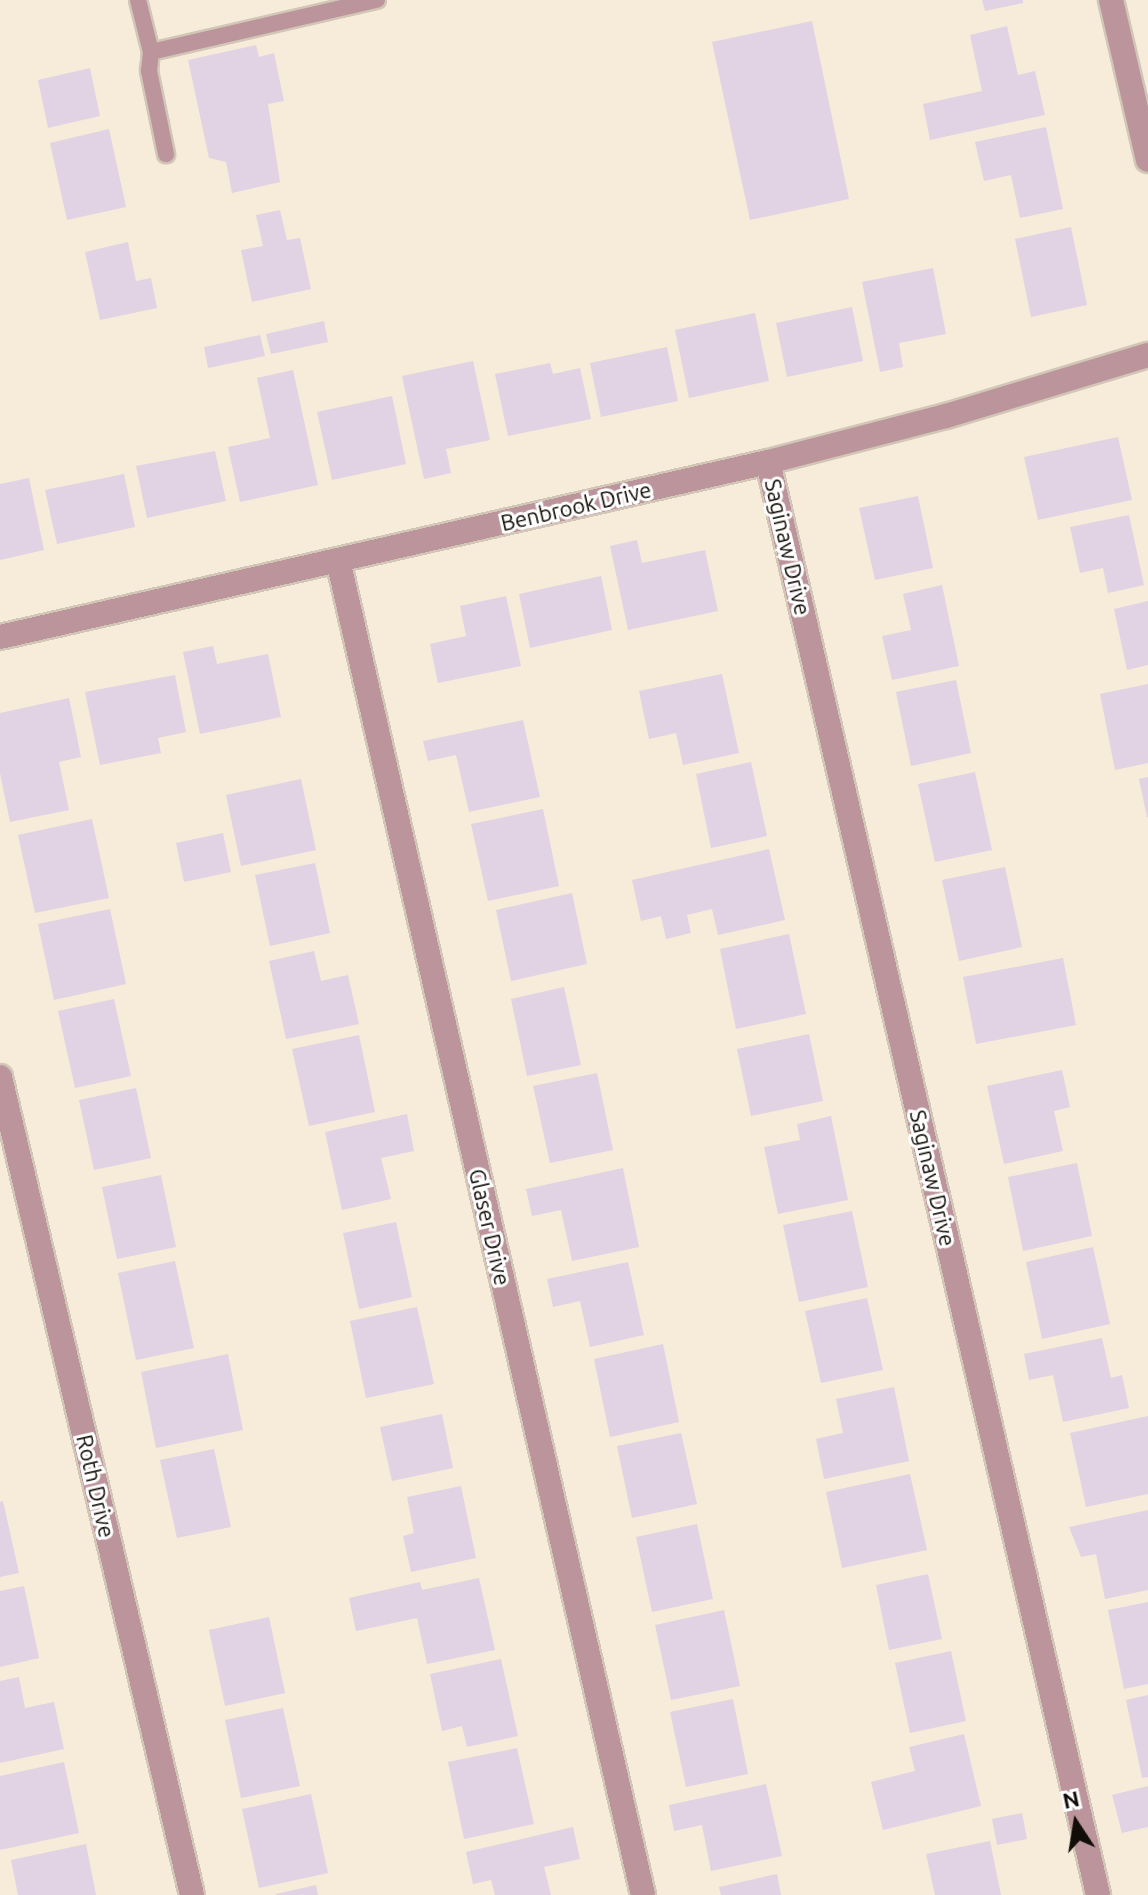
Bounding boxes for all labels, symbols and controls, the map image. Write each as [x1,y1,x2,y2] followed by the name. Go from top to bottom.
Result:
[498,476,654,536] street label: Benbrook Drive
[760,476,816,618] street label: Saginaw Drive
[905,1107,961,1249] street label: Saginaw Drive
[464,1166,516,1288] street label: Glaser Drive
[71,1432,121,1540] street label: Roth Drive
[1036,1783,1116,1863] north arrow
[1060,1785,1082,1813] text: N

